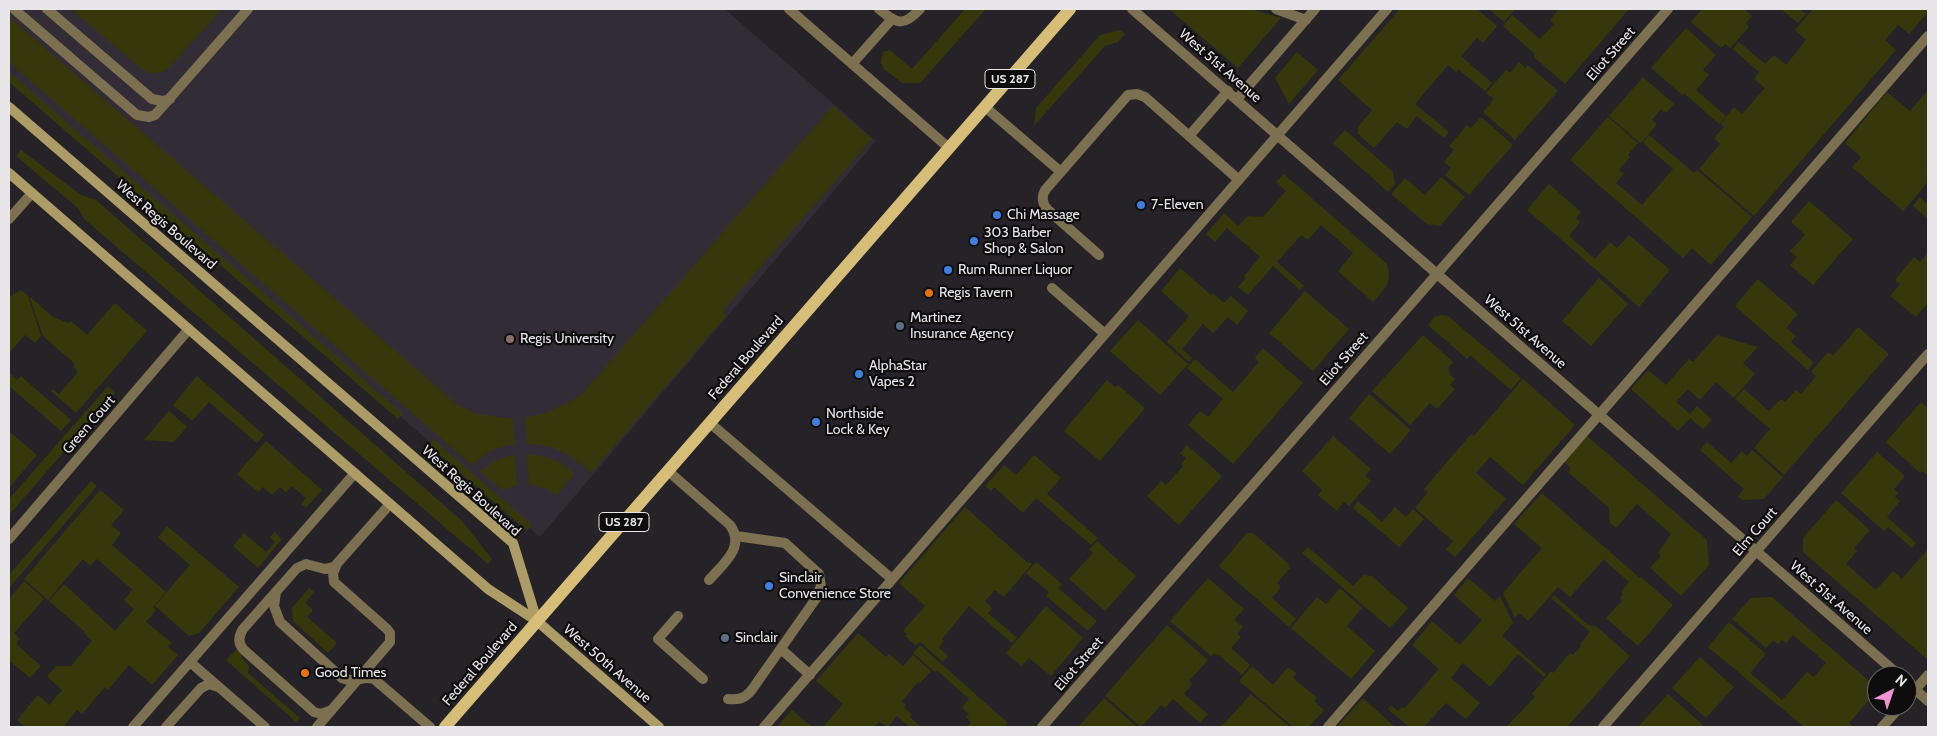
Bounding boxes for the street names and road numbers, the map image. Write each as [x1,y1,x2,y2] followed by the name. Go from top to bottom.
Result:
[1583,24,1639,84] street label: Eliot Street
[1175,26,1265,106] street label: West 51st Avenue
[985,70,1035,88] road number: US 287
[112,177,220,273] street label: West Regis Boulevard
[1480,292,1570,372] street label: West 51st Avenue
[705,313,787,403] street label: Federal Boulevard
[1316,329,1372,389] street label: Eliot Street
[59,393,119,457] street label: Green Court
[418,442,524,540] street label: West Regis Boulevard
[1729,504,1781,560] street label: Elm Court
[599,512,649,532] road number: US 287
[1786,558,1876,638] street label: West 51st Avenue
[439,619,521,709] street label: Federal Boulevard
[560,621,654,707] street label: West 50th Avenue
[1051,634,1107,694] street label: Eliot Street

